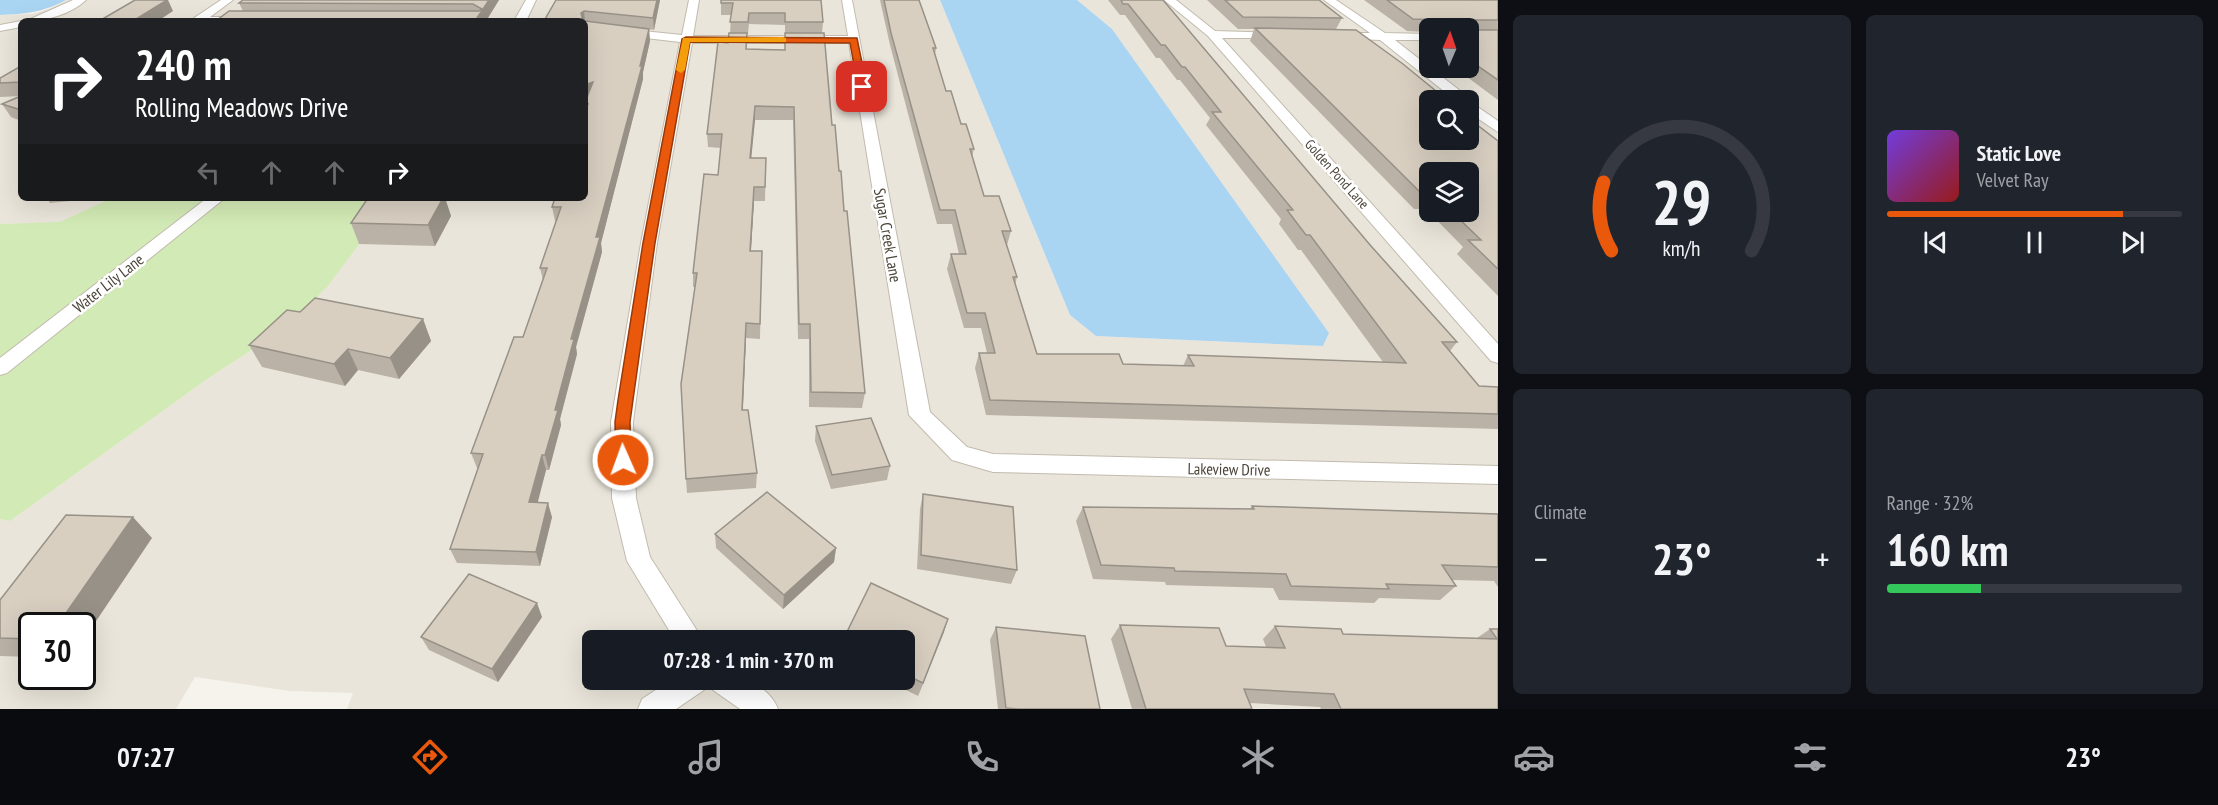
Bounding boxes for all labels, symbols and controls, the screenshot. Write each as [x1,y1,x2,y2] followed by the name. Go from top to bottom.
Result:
[1419,18,1479,78] north arrow
[1419,18,1479,222] map controls
[135,37,232,92] text: 240 m
[36,42,114,120] icon: right
[836,61,887,112] pin
[845,70,878,103] icon: arrive
[135,90,348,124] text: Rolling Meadows Drive
[1419,90,1479,150] button: search
[1301,135,1373,213] street label: Golden Pond Lane
[1977,139,2061,167] text: Static Love
[192,156,225,189] icon: left
[255,156,288,189] icon: ahead
[318,156,351,189] icon: ahead
[381,156,414,189] icon: right
[1419,162,1479,222] button: layers
[1652,162,1712,243] text: 29
[1977,167,2049,193] text: Velvet Ray
[870,186,906,284] street label: Sugar Creek Lane
[1919,226,1952,259] icon: previous
[2018,226,2051,259] icon: pause
[2116,226,2149,259] icon: next
[1663,235,1701,263] text: km/h
[69,249,147,317] street label: Water Lily Lane
[591,428,655,492] position arrow
[1187,458,1271,480] street label: Lakeview Drive
[1887,490,1973,516] text: Range · 32%
[1534,499,1587,525] text: Climate
[1887,520,2009,578] text: 160 km
[1652,529,1711,587] text: 23°
[1534,537,1548,580] text: −
[1816,537,1830,580] text: +
[18,612,96,690] speed limit sign: 30
[663,646,834,674] text: 07:28 · 1 min · 370 m
[409,736,451,778] icon: directions
[685,736,727,778] icon: music
[961,736,1003,778] icon: phone
[1237,736,1279,778] icon: climate
[1513,736,1555,778] icon: car
[1789,736,1831,778] icon: filters
[117,740,175,774] text: 07:27
[2065,740,2101,774] text: 23°

